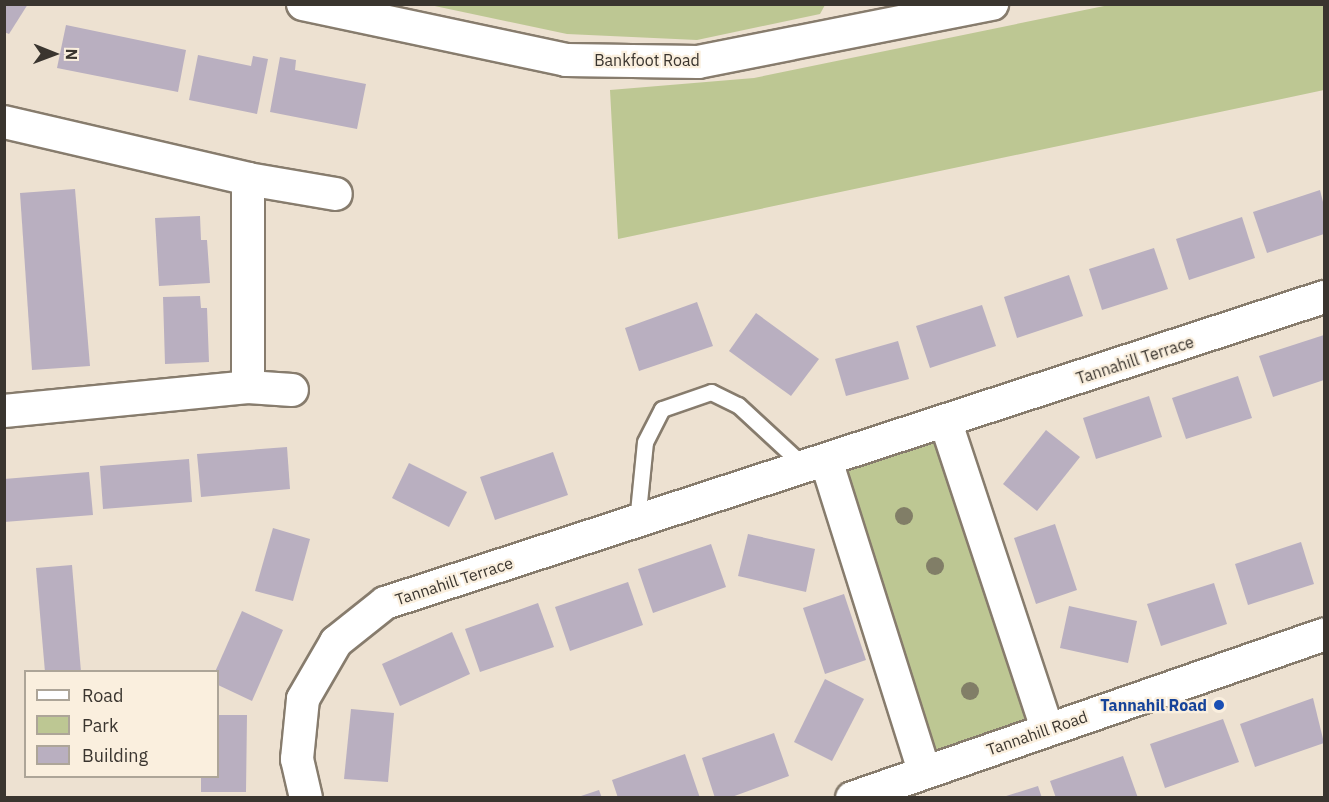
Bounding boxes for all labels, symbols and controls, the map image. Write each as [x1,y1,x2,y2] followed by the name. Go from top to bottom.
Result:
[24,24,84,84] north arrow
[62,48,82,60] text: N
[594,50,700,70] street label: Bankfoot Road
[1074,332,1196,388] street label: Tannahill Terrace
[393,553,515,609] street label: Tannahill Terrace
[24,670,219,778] legend
[82,684,123,707] text: Road
[1100,695,1207,715] place label: Tannahil Road
[1212,698,1226,712] marker: Tannahil Road
[984,707,1090,759] street label: Tannahill Road
[82,714,118,737] text: Park
[82,744,148,767] text: Building

